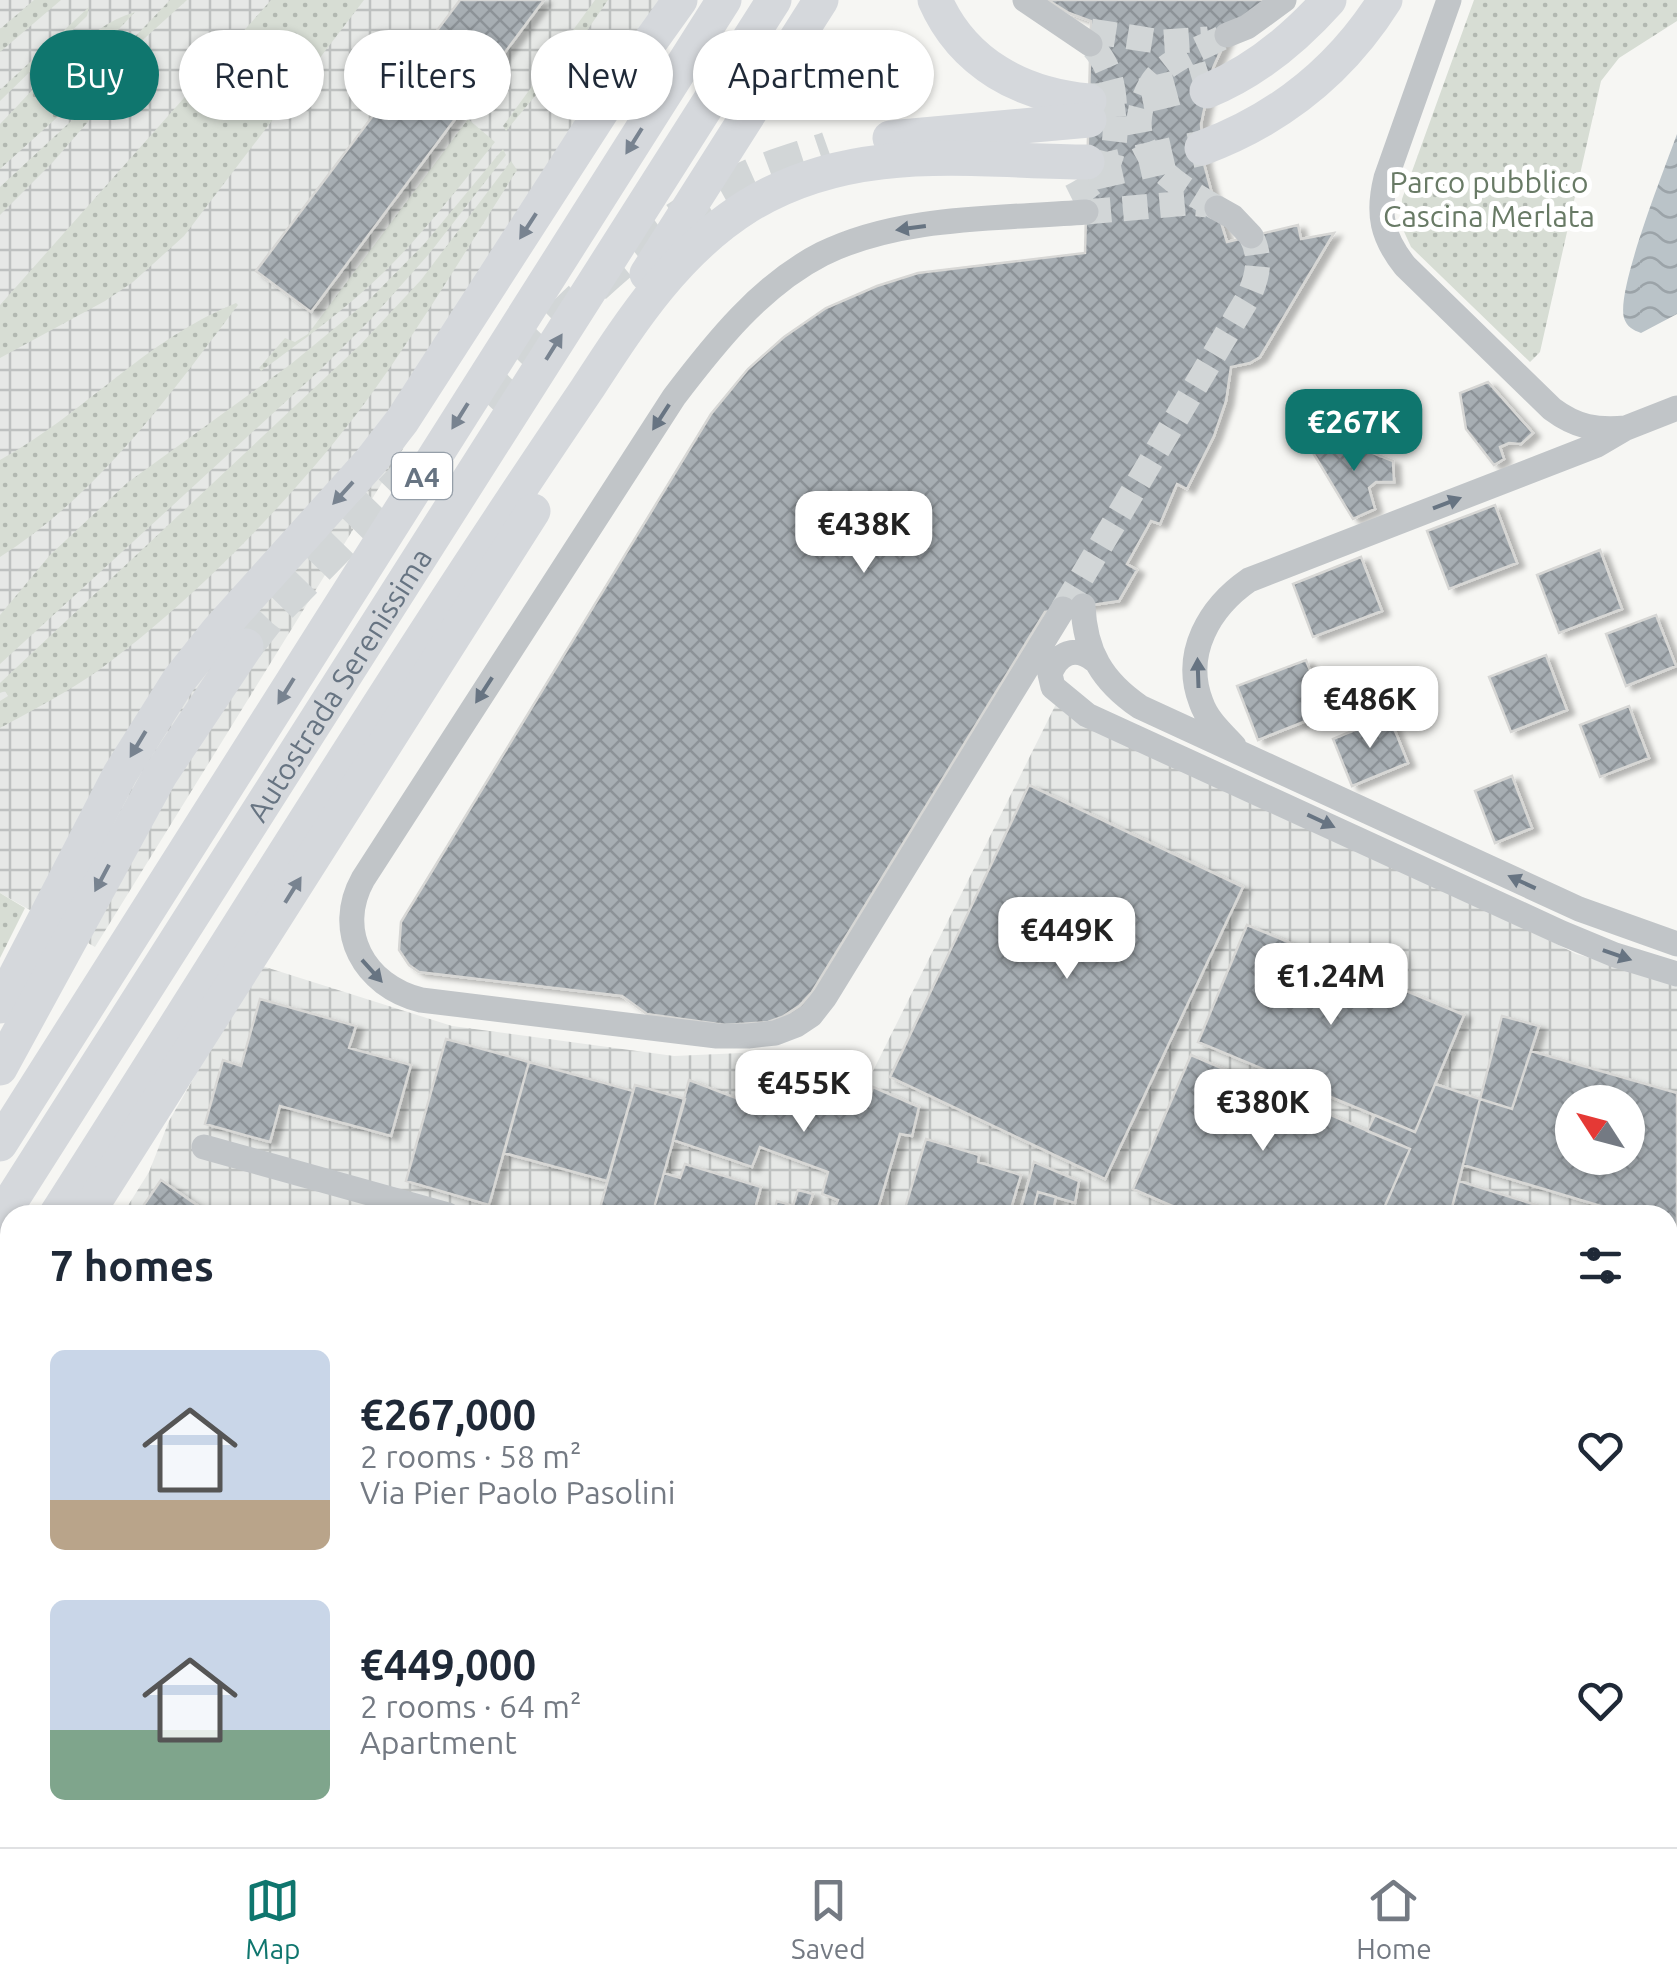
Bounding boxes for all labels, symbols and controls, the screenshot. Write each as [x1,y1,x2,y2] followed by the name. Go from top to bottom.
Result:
[30,30,159,120] chip: Buy
[179,30,324,120] chip: Rent
[344,30,511,120] chip: Filters
[531,30,673,120] chip: New
[693,30,934,120] chip: Apartment
[625,128,643,155] one-way arrow
[1383,165,1595,233] park label: Parco pubblico Cascina Merlata
[519,212,537,240] one-way arrow
[895,220,926,236] one-way arrow
[544,333,562,361] one-way arrow
[1284,389,1424,474] pin: €267K
[451,402,469,430] one-way arrow
[1307,403,1401,439] text: €267K
[652,404,670,431] one-way arrow
[392,453,452,499] road number: A4
[332,480,354,505] one-way arrow
[794,491,934,576] pin: €438K
[1432,495,1462,511] one-way arrow
[817,505,911,541] text: €438K
[240,542,438,827] street label: Autostrada Serenissima
[1189,656,1205,688] one-way arrow
[1300,666,1440,751] pin: €486K
[278,677,296,705] one-way arrow
[476,677,494,704] one-way arrow
[1323,680,1417,716] text: €486K
[130,730,147,758] one-way arrow
[1307,812,1336,829] one-way arrow
[94,863,111,892] one-way arrow
[1507,874,1537,890] one-way arrow
[284,876,301,904] one-way arrow
[997,897,1137,982] pin: €449K
[1020,911,1114,947] text: €449K
[1250,943,1412,1028] pin: €1.24M
[1602,948,1632,963] one-way arrow
[1277,957,1385,993] text: €1.24M
[360,959,383,983] one-way arrow
[734,1050,874,1135] pin: €455K
[757,1064,851,1100] text: €455K
[1193,1069,1333,1154] pin: €380K
[1216,1083,1310,1119] text: €380K
[1555,1085,1645,1175] north arrow
[1555,1085,1645,1175] map controls
[1573,1238,1628,1293] icon: filters
[50,1242,214,1289] text: 7 homes
[130,1390,250,1510] icon: home
[360,1391,536,1438] text: €267,000
[1573,1423,1628,1478] icon: heart
[360,1438,581,1474] text: 2 rooms · 58 m²
[360,1474,676,1510] text: Via Pier Paolo Pasolini
[130,1640,250,1760] icon: home
[360,1641,536,1688] text: €449,000
[1573,1673,1628,1728] icon: heart
[360,1688,581,1724] text: 2 rooms · 64 m²
[360,1724,517,1760] text: Apartment
[245,1873,300,1964] tab: Map
[791,1873,866,1964] tab: Saved
[1356,1873,1432,1964] tab: Home

